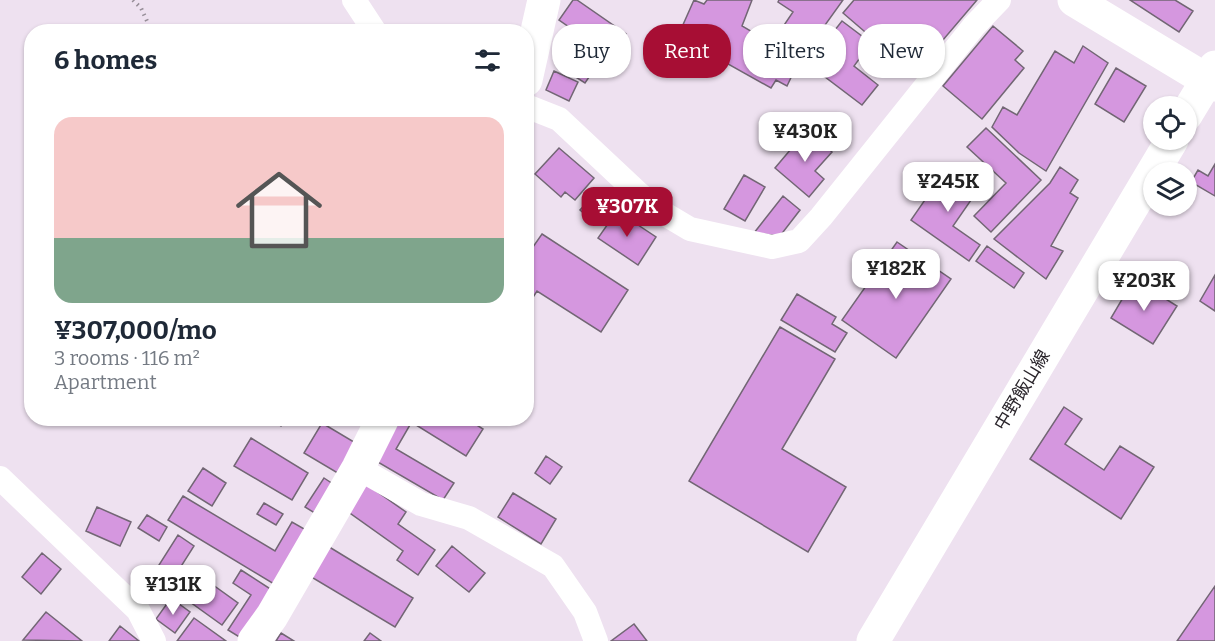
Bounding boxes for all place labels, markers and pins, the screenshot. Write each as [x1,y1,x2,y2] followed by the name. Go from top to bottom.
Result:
[763,112,847,163] pin: ¥430K
[906,162,990,213] pin: ¥245K
[585,187,669,238] pin: ¥307K
[854,249,938,300] pin: ¥182K
[1102,261,1186,312] pin: ¥203K
[131,565,215,616] pin: ¥131K

